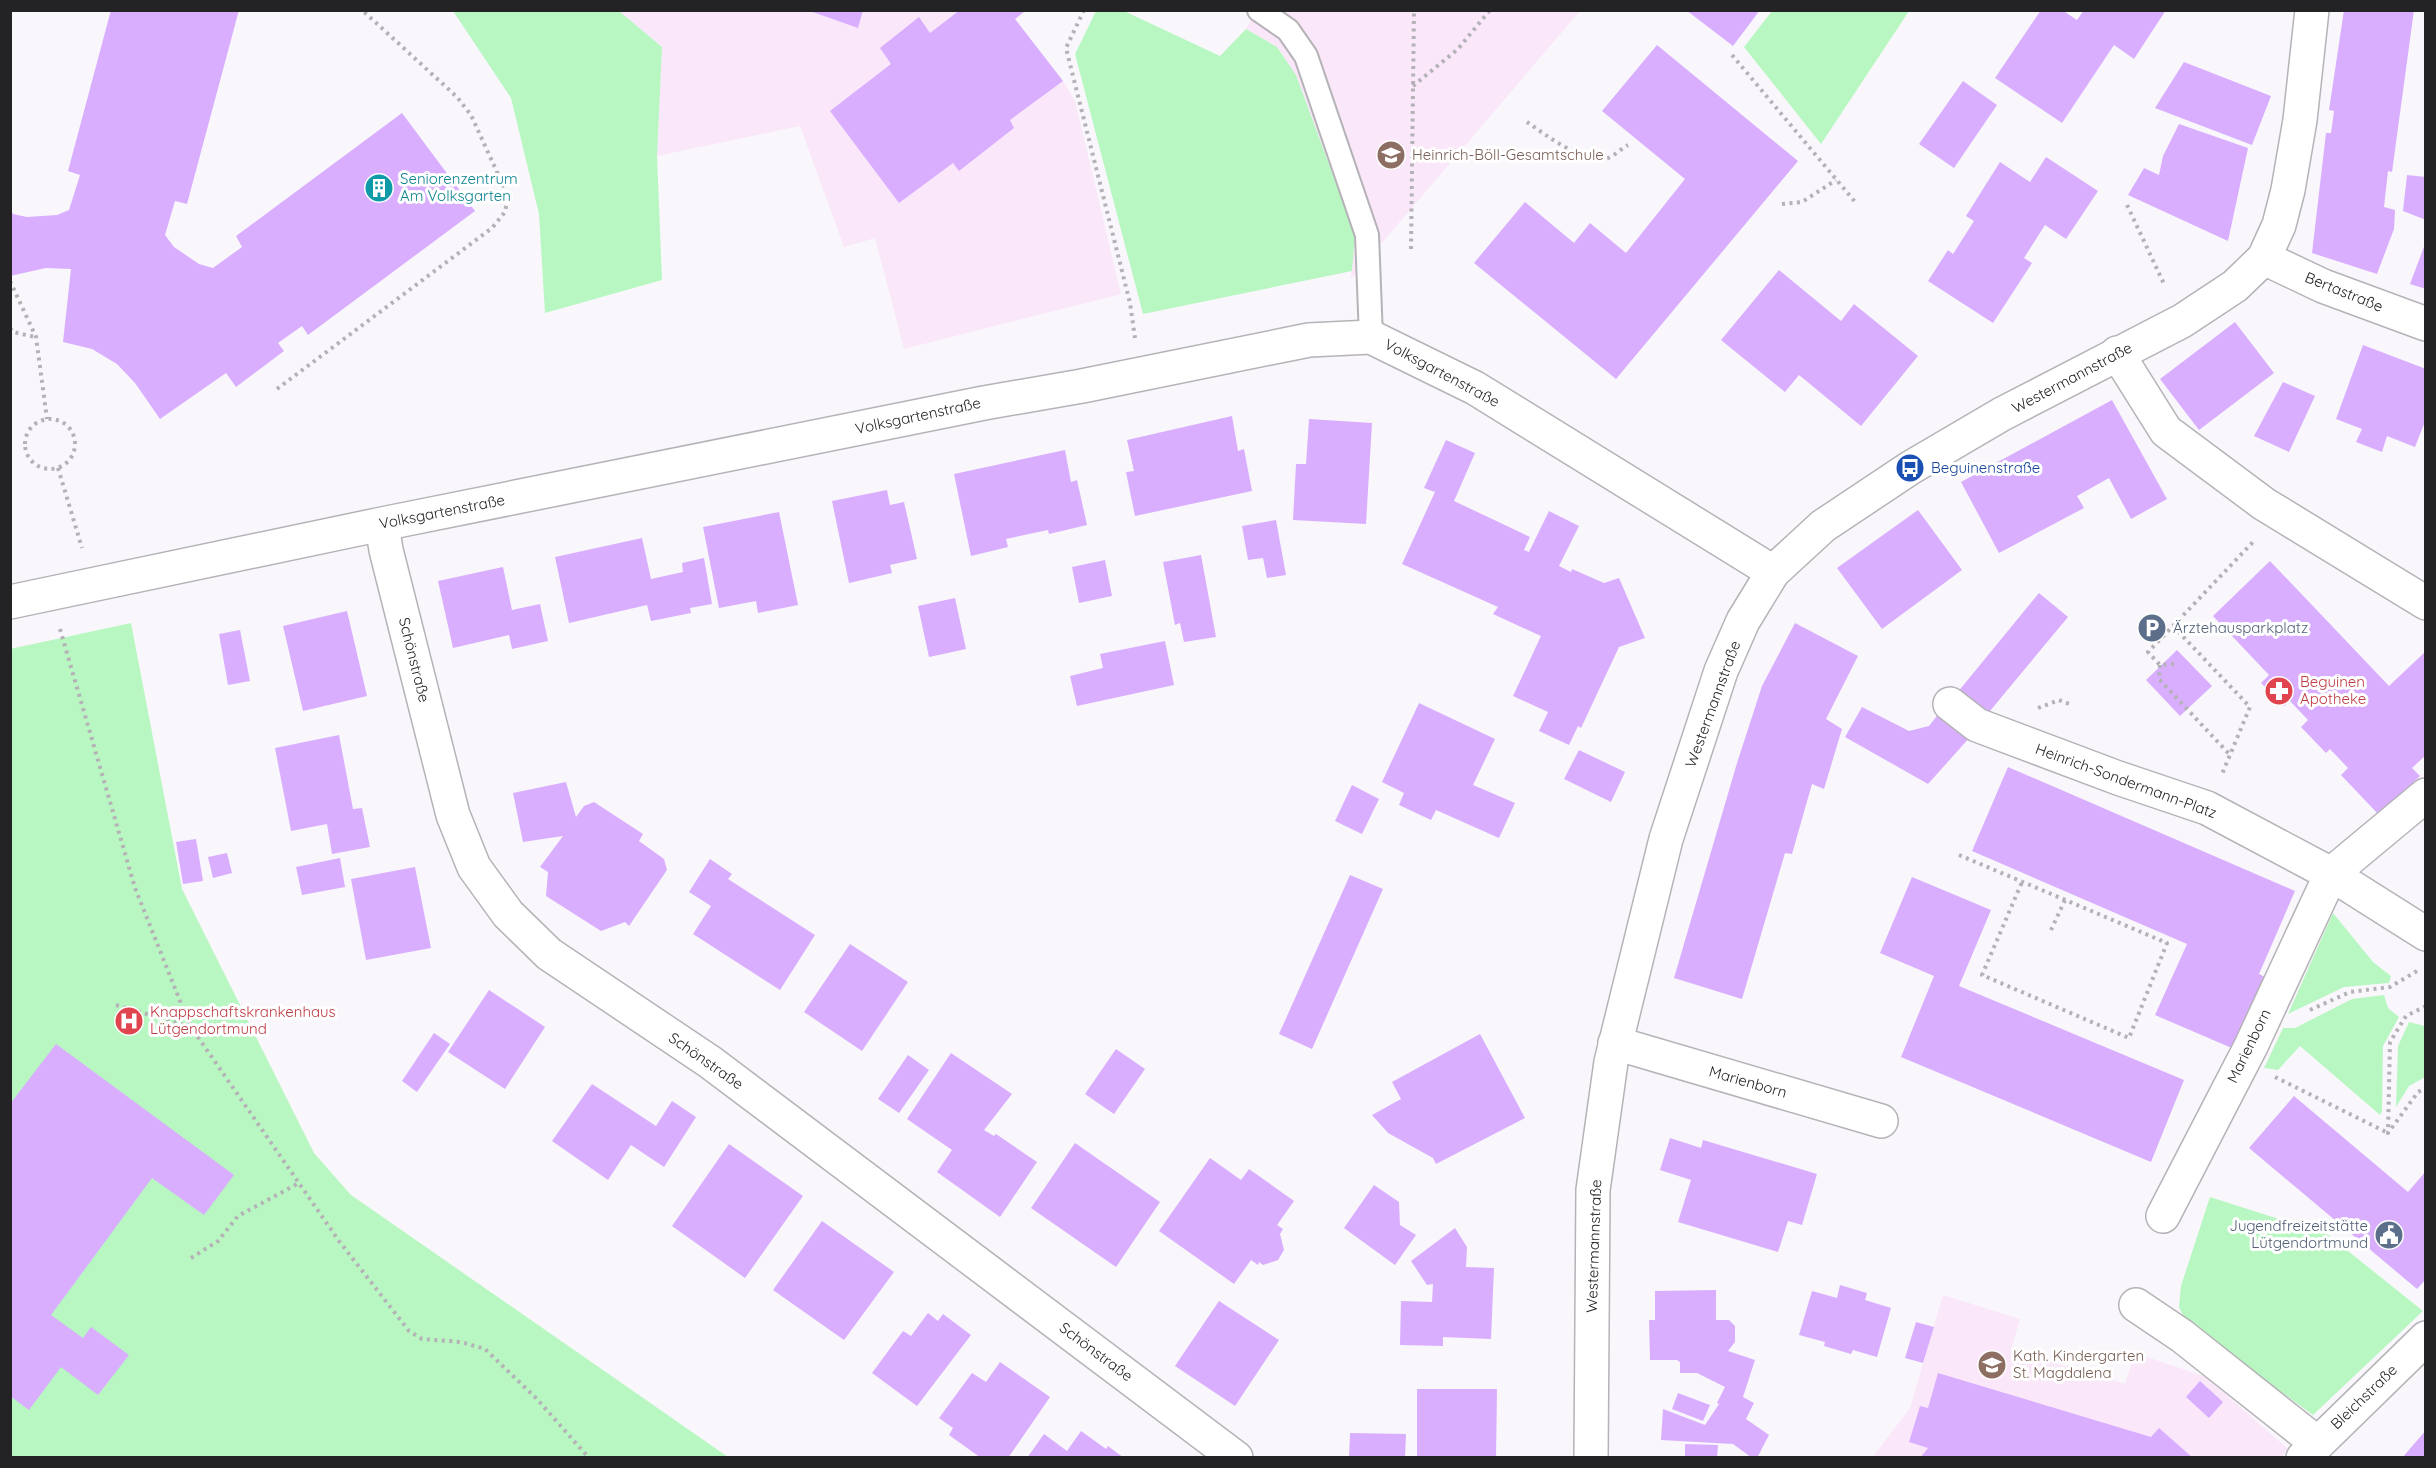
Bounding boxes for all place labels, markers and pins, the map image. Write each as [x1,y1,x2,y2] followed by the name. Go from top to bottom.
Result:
[1375,139,1407,171] school or university icon: Heinrich-Böll-Gesamtschule
[1412,145,1604,164] place label: Heinrich-Böll-Gesamtschule
[400,169,518,205] place label: Seniorenzentrum Am Volksgarten
[363,172,395,204] building icon: Seniorenzentrum Am Volksgarten
[1894,452,1926,484] bus stop icon: Beguinenstraße
[1931,458,2040,477] place label: Beguinenstraße
[2136,612,2168,644] parking icon: Ärztehausparkplatz
[2173,618,2308,637] place label: Ärztehausparkplatz
[2300,672,2366,708] place label: Beguinen Apotheke
[2263,675,2295,707] pharmacy icon: Beguinen Apotheke
[150,1002,335,1038] place label: Knappschaftskrankenhaus Lütgendortmund
[113,1005,145,1037] hospital icon: Knappschaftskrankenhaus Lütgendortmund
[2229,1216,2368,1252] place label: Jugendfreizeitstätte Lütgendortmund
[2373,1219,2405,1251] public building icon: Jugendfreizeitstätte Lütgendortmund
[2013,1346,2144,1382] place label: Kath. Kindergarten St. Magdalena
[1976,1349,2008,1381] school or university icon: Kath. Kindergarten St. Magdalena

